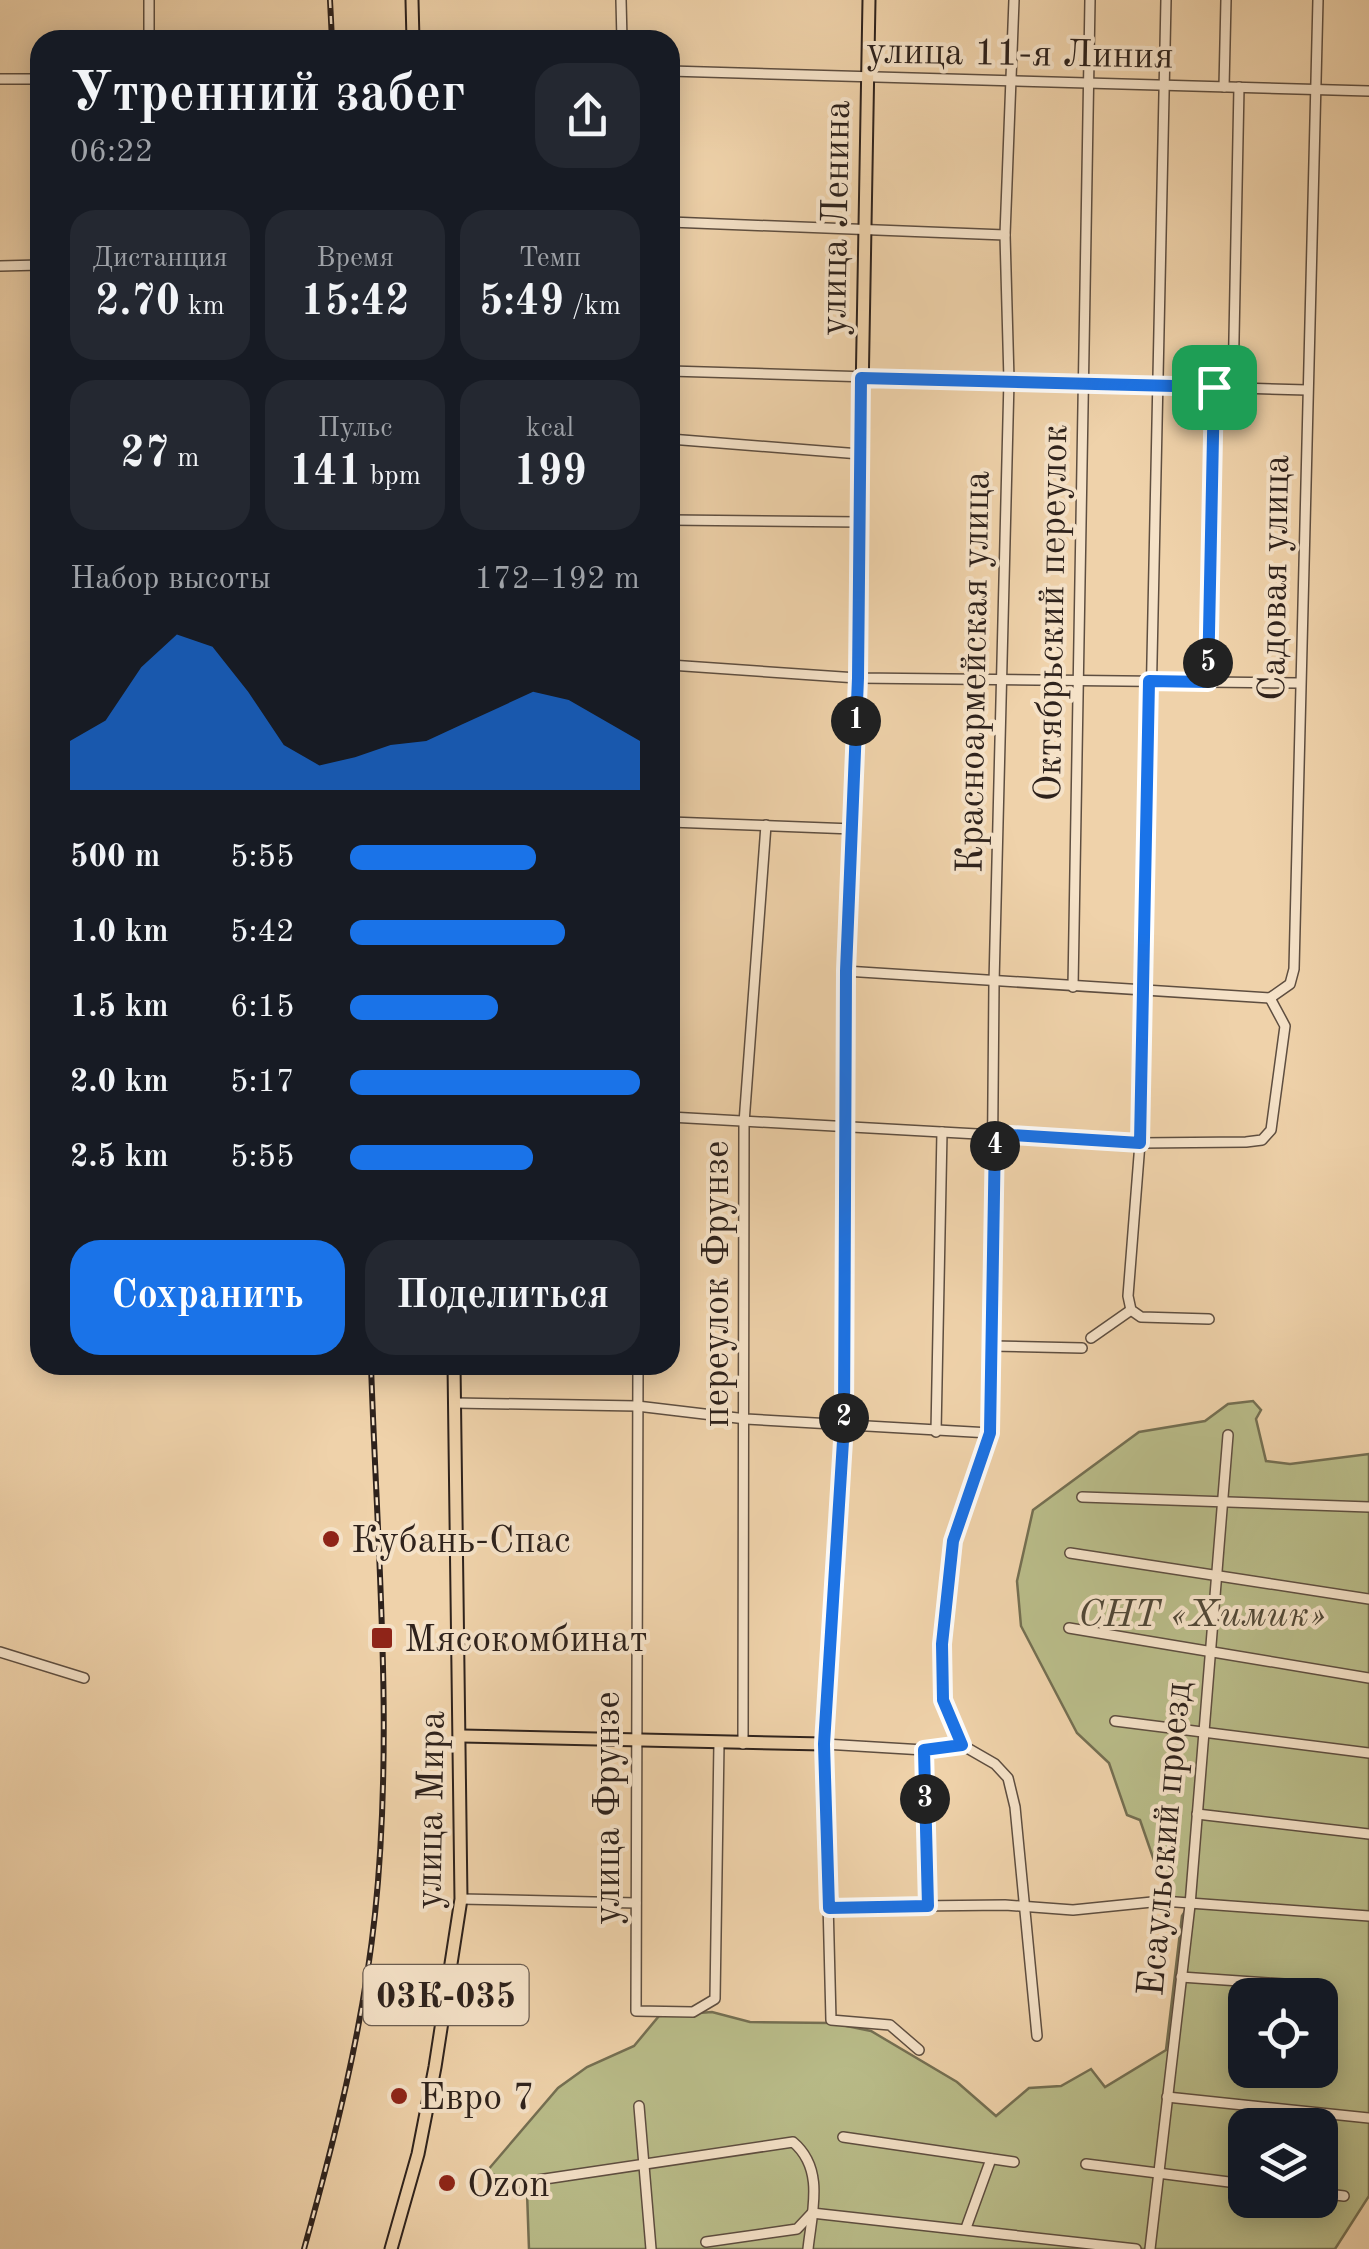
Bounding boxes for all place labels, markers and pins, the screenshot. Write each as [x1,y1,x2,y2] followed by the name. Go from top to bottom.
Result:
[1172,345,1257,430] pin
[1183,638,1233,688] pin: 5
[831,696,881,746] pin: 1
[970,1121,1020,1171] pin: 4
[819,1393,869,1443] pin: 2
[351,1523,571,1561] place label: Кубань-Спас
[320,1528,342,1550] marker: Кубань-Спас
[404,1622,648,1660] place label: Мясокомбинат
[369,1625,395,1651] marker: Мясокомбинат
[900,1774,950,1824] pin: 3
[419,2080,535,2118] place label: Евро 7
[388,2085,410,2107] marker: Евро 7
[467,2167,550,2205] place label: Ozon
[436,2172,458,2194] marker: Ozon

